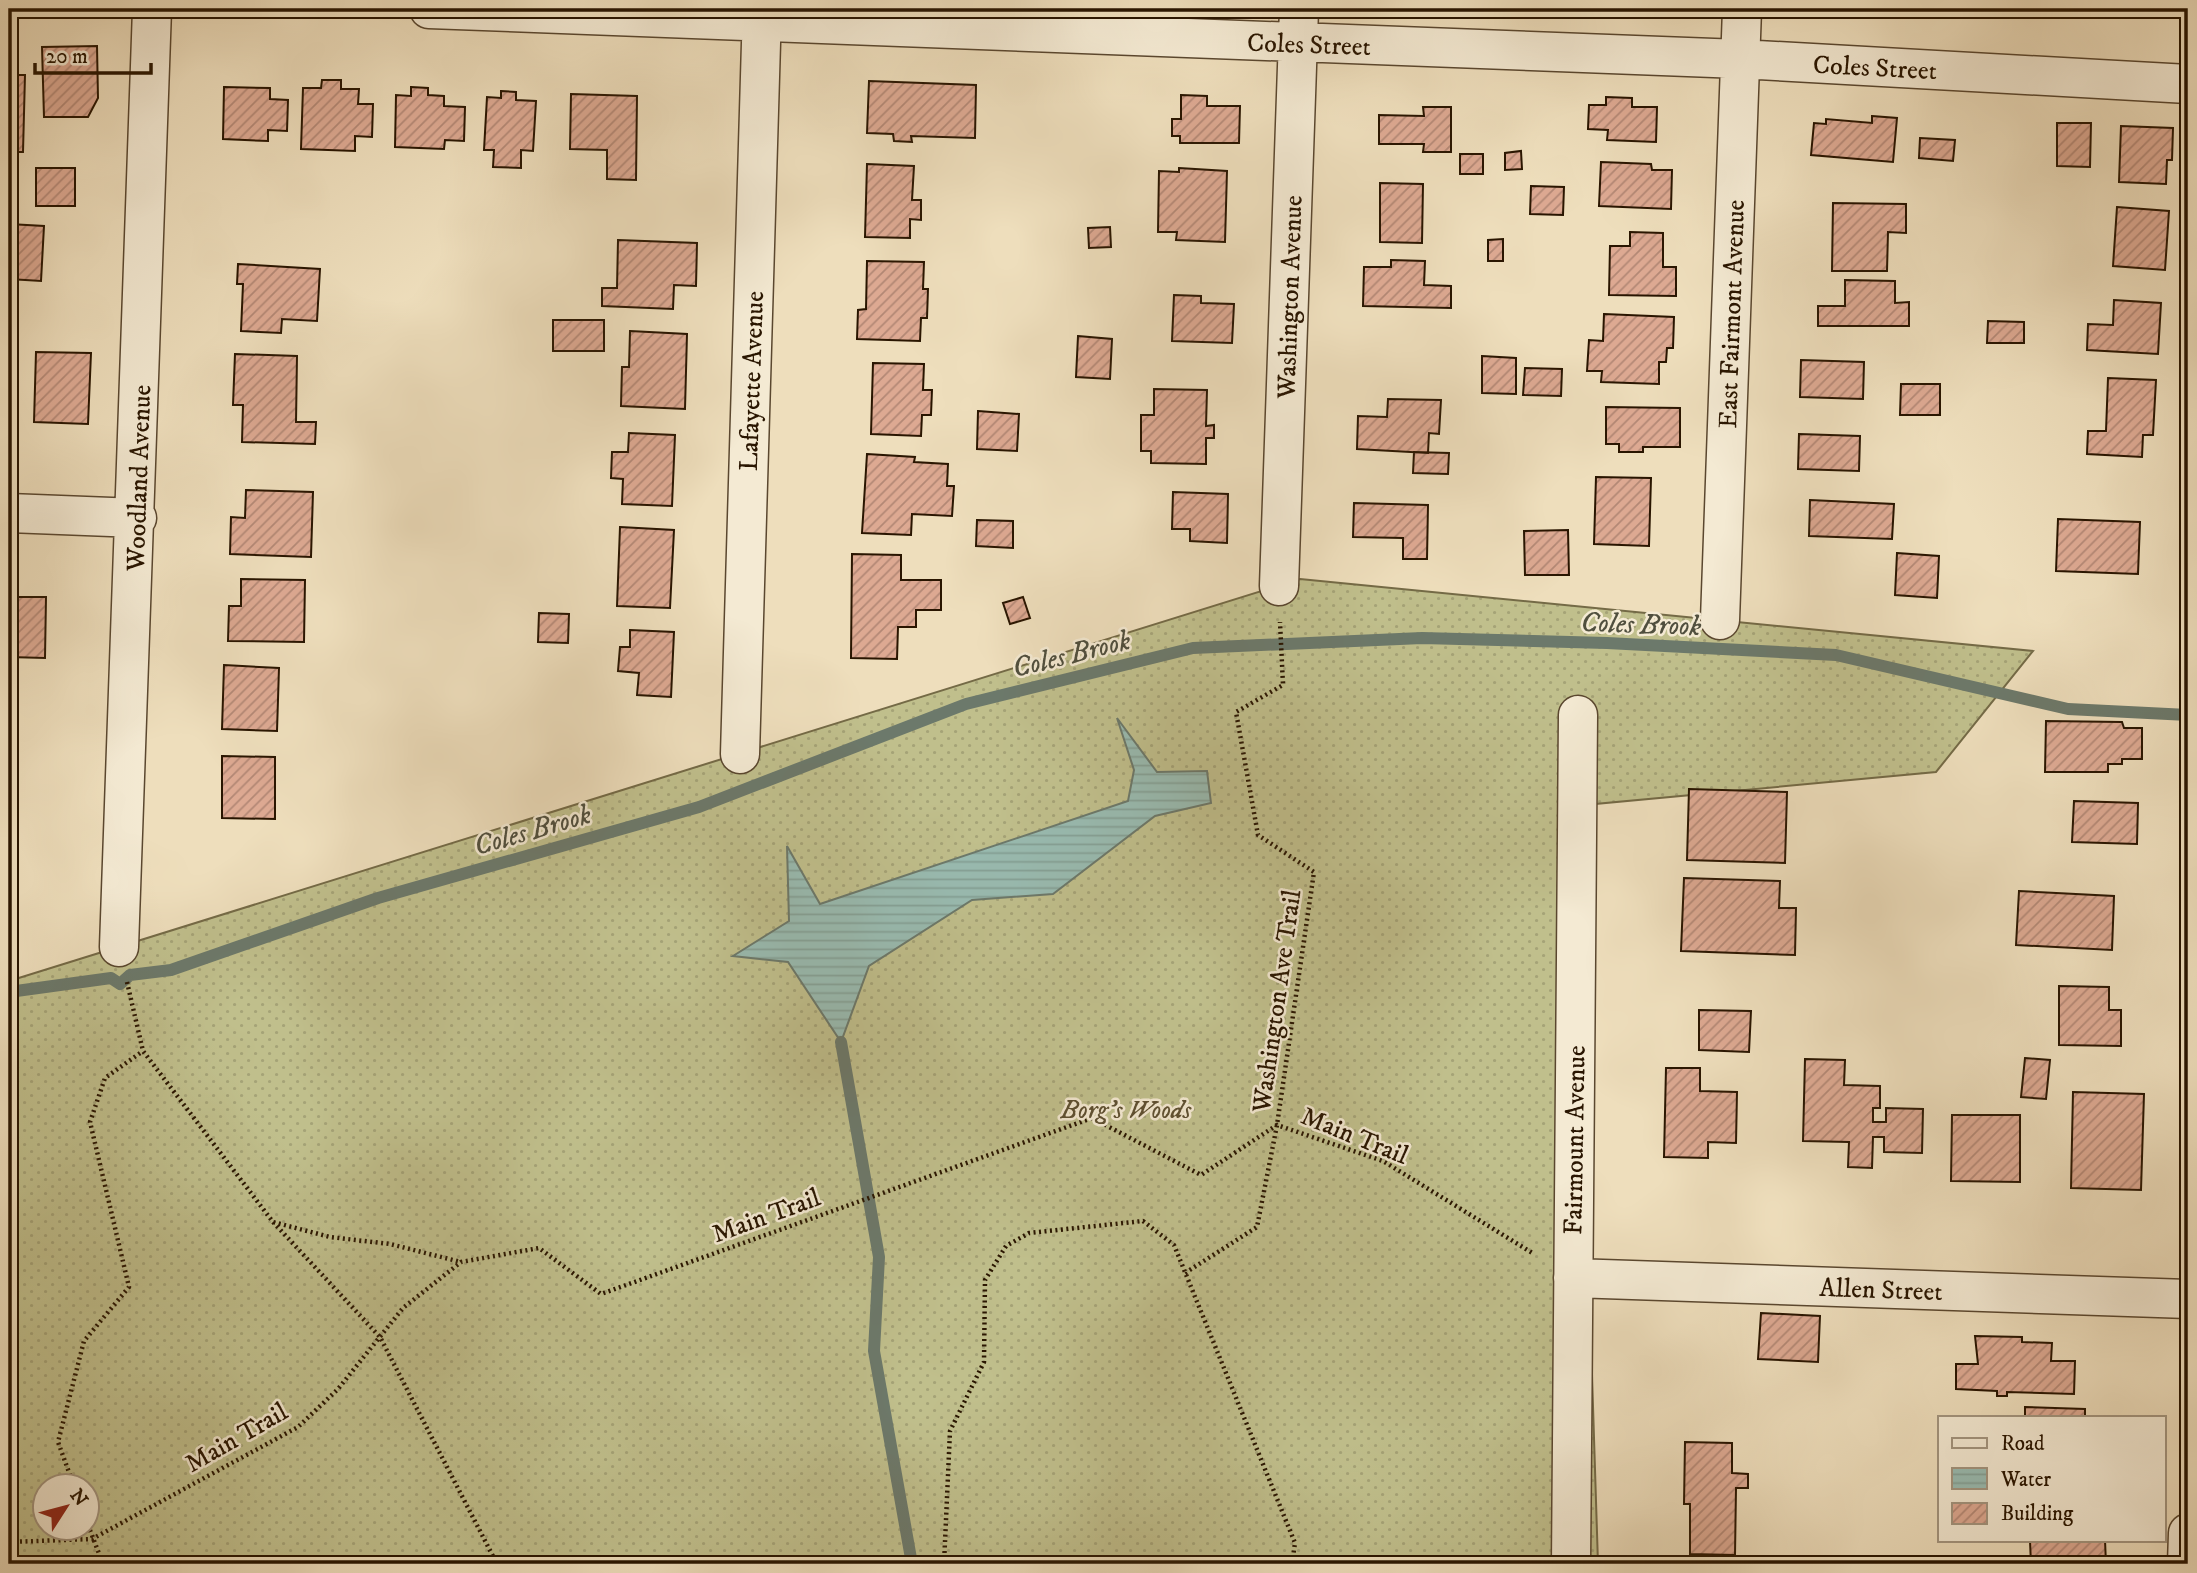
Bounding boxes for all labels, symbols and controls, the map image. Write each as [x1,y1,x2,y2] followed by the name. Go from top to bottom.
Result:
[1246,27,1372,64] street label: Coles Street
[35,32,150,76] scale bar
[46,44,88,70] text: 20 m
[1812,49,1938,88] street label: Coles Street
[1270,195,1311,400] street label: Washington Avenue
[1712,199,1753,429] street label: East Fairmont Avenue
[733,291,772,472] street label: Lafayette Avenue
[120,384,159,573] street label: Woodland Avenue
[1580,605,1702,644] water label: Coles Brook
[1009,623,1134,686] water label: Coles Brook
[470,797,596,864] water label: Coles Brook
[1245,887,1309,1116] street label: Washington Ave Trail
[1557,1045,1594,1235] street label: Fairmount Avenue
[1060,1094,1192,1127] park label: Borg's Woods
[1296,1100,1413,1173] street label: Main Trail
[708,1182,825,1251] street label: Main Trail
[1819,1272,1943,1309] street label: Allen Street
[180,1396,294,1481] street label: Main Trail
[1938,1416,2166,1542] legend
[2001,1431,2045,1457] text: Road
[2000,1467,2051,1493] text: Water
[32,1472,102,1542] north arrow
[65,1485,93,1511] text: N
[2001,1501,2074,1527] text: Building

